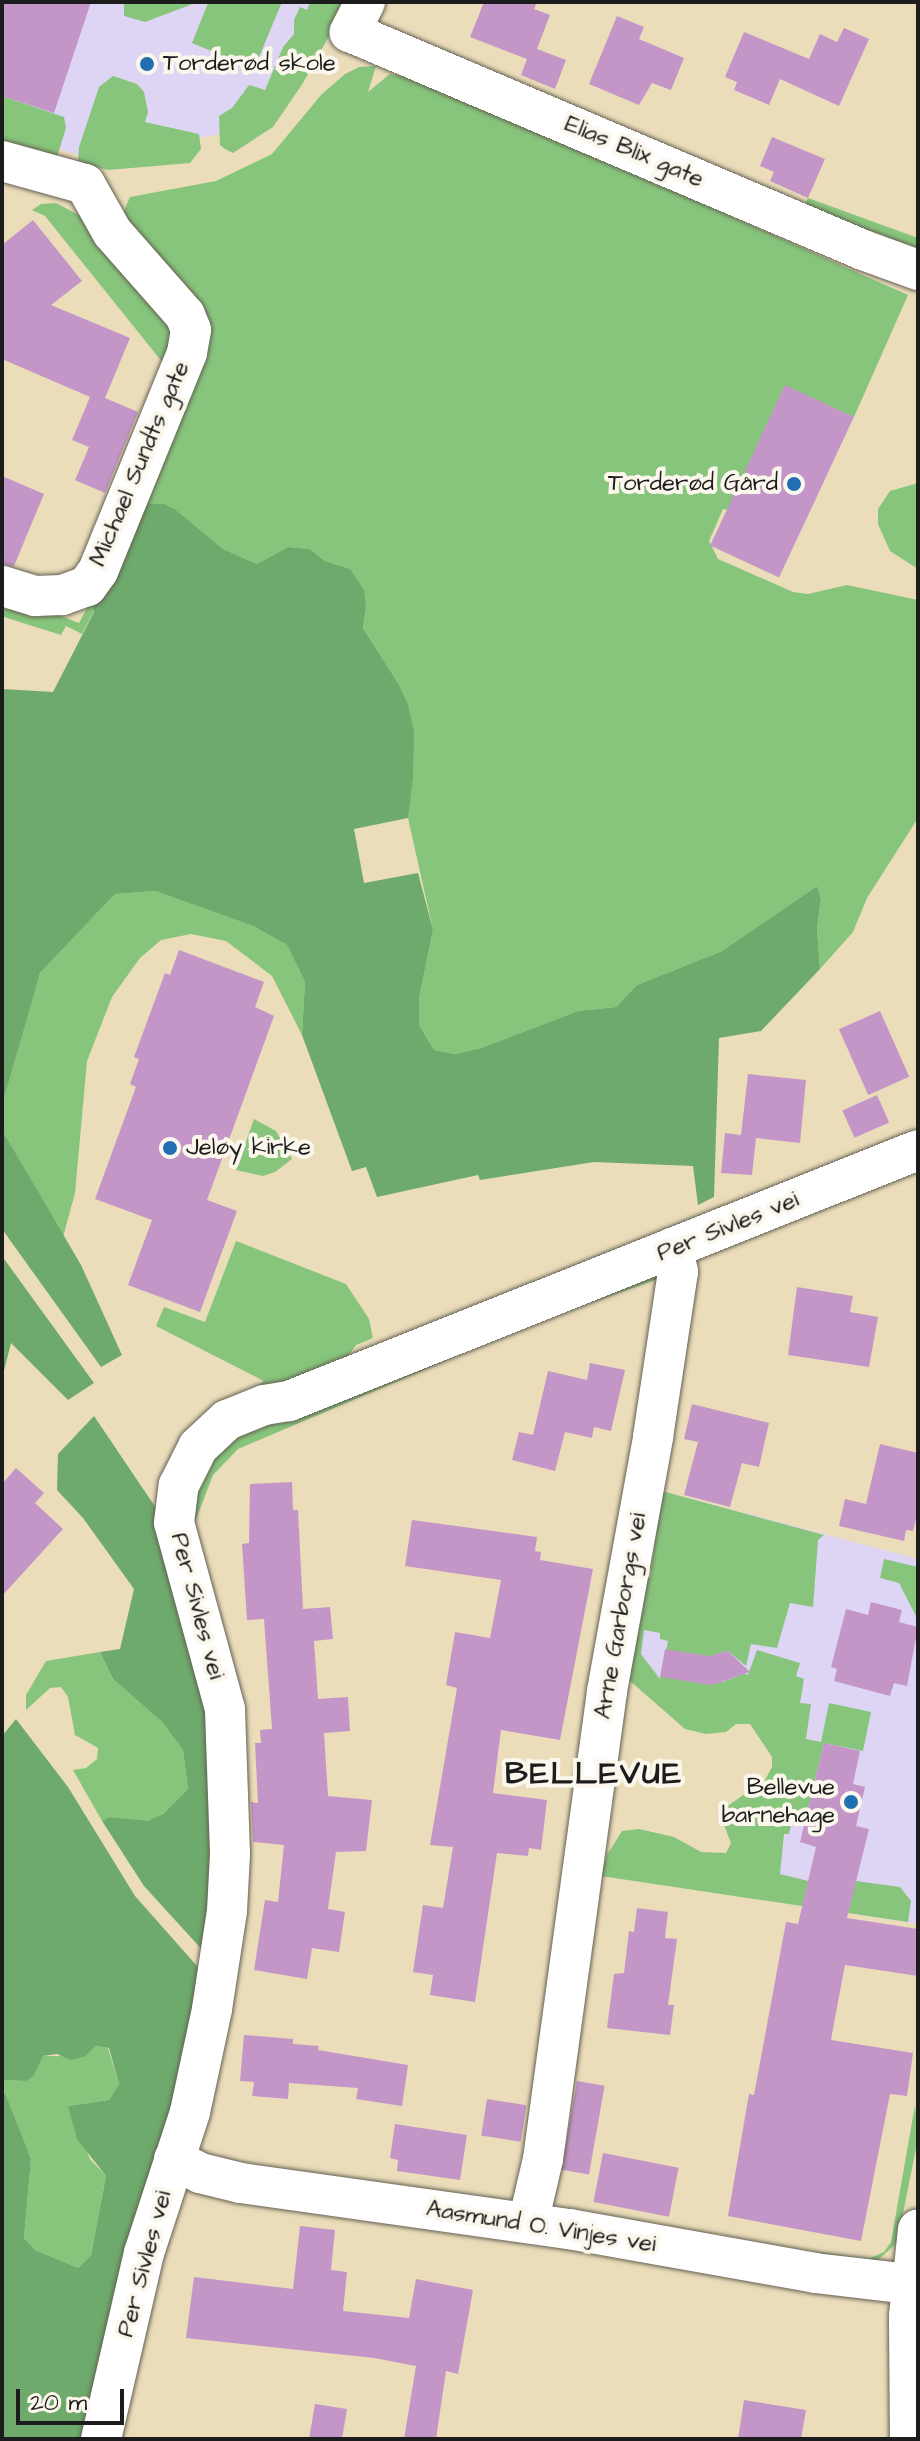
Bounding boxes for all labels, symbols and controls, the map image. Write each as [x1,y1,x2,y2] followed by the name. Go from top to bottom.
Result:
[163,50,336,78] place label: Torderød skole
[138,55,156,73] marker: Torderød skole
[560,110,708,194] street label: Elias Blix gate
[84,357,196,571] street label: Michael Sundts gate
[608,470,778,498] place label: Torderød Gård
[785,475,803,493] marker: Torderød Gård
[186,1134,311,1162] place label: Jeløy kirke
[161,1139,179,1157] marker: Jeløy kirke
[653,1186,803,1268] street label: Per Sivles vei
[589,1511,653,1721] street label: Arne Garborgs vei
[164,1530,230,1682] street label: Per Sivles vei
[505,1755,683,1793] district label: BELLEVUE
[722,1774,835,1830] place label: Bellevue barnehage
[842,1793,860,1811] marker: Bellevue barnehage
[112,2188,178,2340] street label: Per Sivles vei
[424,2195,658,2259] street label: Aasmund O. Vinjes vei
[20,2373,128,2423] scale bar
[30,2386,87,2420] text: 20 m

